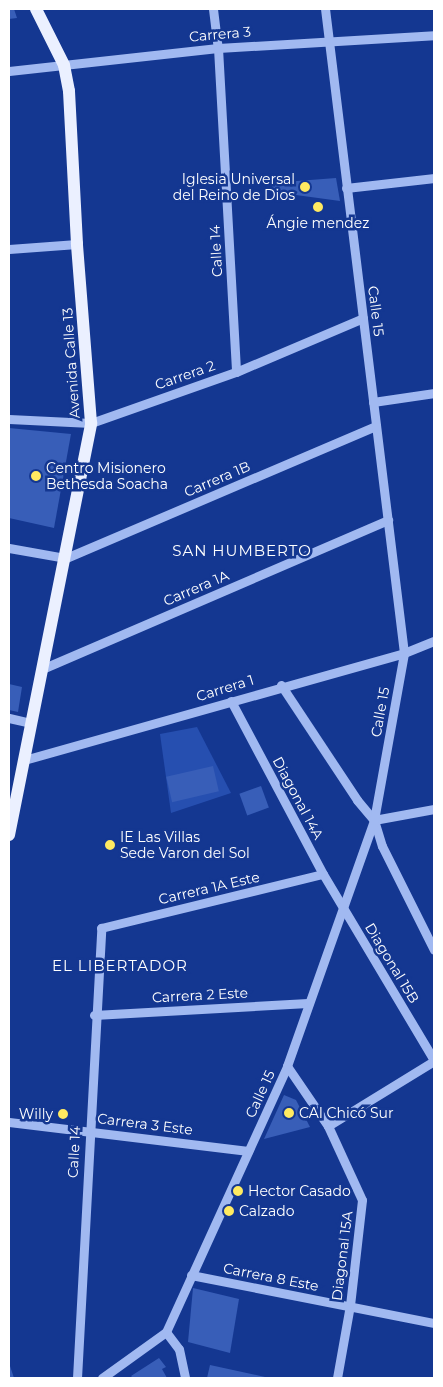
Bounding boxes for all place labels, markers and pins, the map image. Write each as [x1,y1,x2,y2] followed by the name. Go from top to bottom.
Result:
[173,171,295,203] place label: Iglesia Universal del Reino de Dios
[299,181,311,193] marker: Iglesia Universal del Reino de Dios
[312,201,324,213] marker: Ángie mendez
[267,215,369,231] place label: Ángie mendez
[46,460,168,492] place label: Centro Misionero Bethesda Soacha
[30,470,42,482] marker: Centro Misionero Bethesda Soacha
[120,829,250,862] place label: IE Las Villas Sede Varon del Sol
[104,839,116,851] marker: IE Las Villas Sede Varon del Sol
[299,1105,394,1121] place label: CAI Chicó Sur
[19,1106,53,1122] place label: Willy
[283,1107,295,1119] marker: CAI Chicó Sur
[57,1108,69,1120] marker: Willy
[248,1183,351,1199] place label: Hector Casado
[232,1185,244,1197] marker: Hector Casado
[239,1203,295,1219] place label: Calzado
[223,1205,235,1217] marker: Calzado

